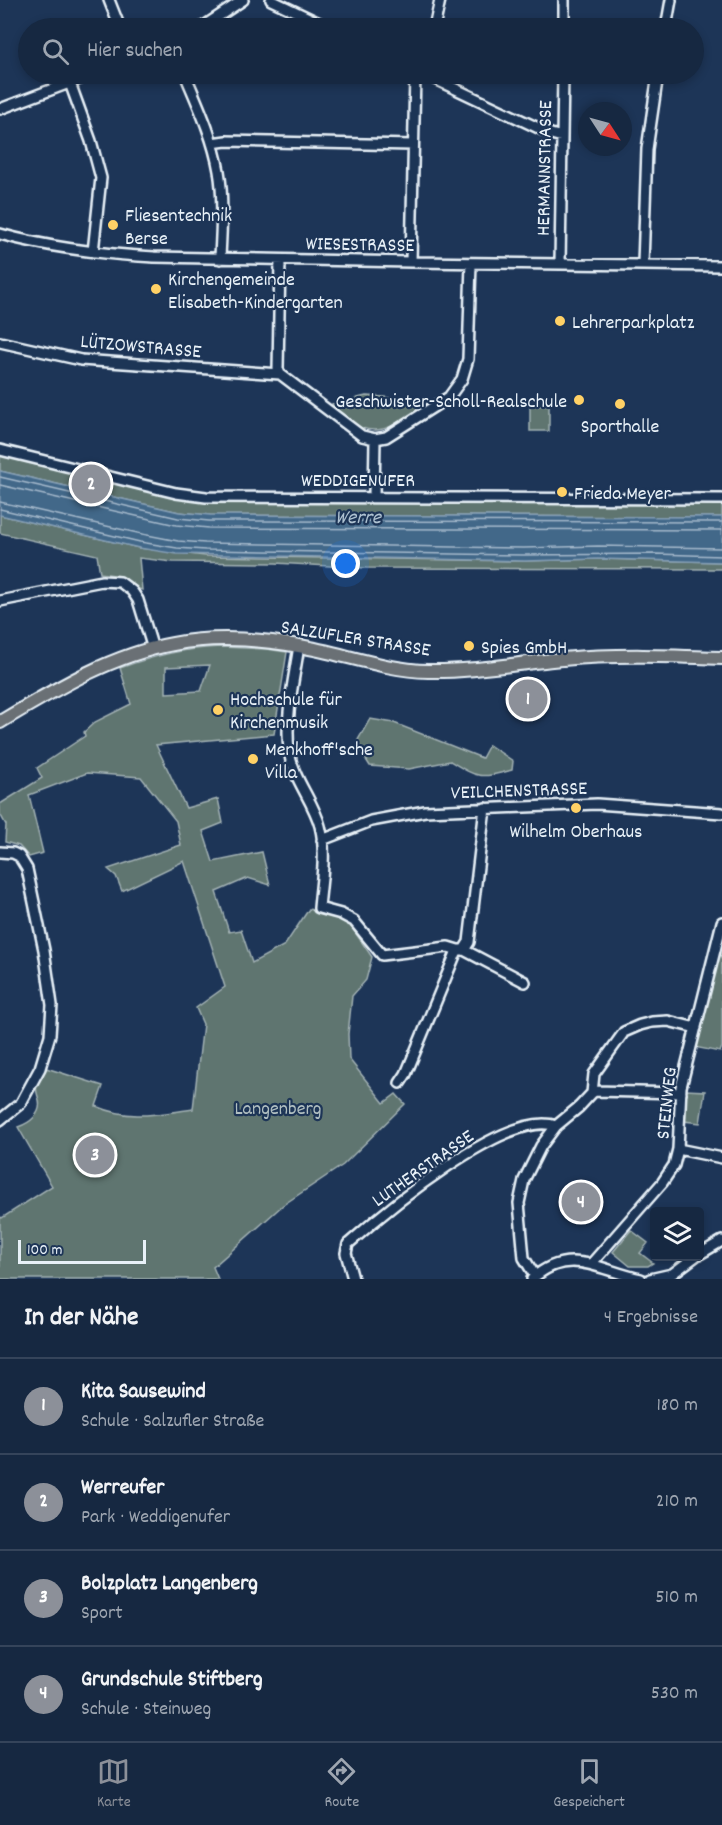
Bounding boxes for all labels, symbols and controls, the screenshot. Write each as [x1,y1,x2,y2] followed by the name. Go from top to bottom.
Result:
[18,18,704,84] search box
[39,35,72,68] icon: search
[87,36,183,67] text: Hier suchen
[531,100,561,236] street label: HERMANNSTRASSE
[578,102,632,156] north arrow
[125,203,232,254] place label: Fliesentechnik Berse
[106,218,120,232] marker: Fliesentechnik Berse
[305,231,415,261] street label: WIESESTRASSE
[168,267,343,318] place label: Kirchengemeinde Elisabeth-Kindergarten
[149,282,163,296] marker: Kirchengemeinde Elisabeth-Kindergarten
[572,310,695,338] place label: Lehrerparkplatz
[553,314,567,328] marker: Lehrerparkplatz
[79,329,202,367] street label: LÜTZOWSTRASSE
[335,389,567,417] place label: Geschwister-Scholl-Realschule
[572,393,586,407] marker: Geschwister-Scholl-Realschule
[613,397,627,411] marker: Sporthalle
[581,414,659,442] place label: Sporthalle
[72,462,110,506] pin: 2
[301,468,415,496] street label: WEDDIGENUFER
[574,481,672,509] place label: Frieda Meyer
[555,485,569,499] marker: Frieda Meyer
[335,504,383,534] water label: Werre
[331,549,360,578] your location
[279,614,432,666] street label: SALZUFLER STRASSE
[481,635,567,663] place label: Spies GmbH
[462,639,476,653] marker: Spies GmbH
[508,676,548,722] pin: 1
[230,687,342,738] place label: Hochschule für Kirchenmusik
[211,703,225,717] marker: Hochschule für Kirchenmusik
[265,737,373,788] place label: Menkhoff'sche Villa
[246,752,260,766] marker: Menkhoff'sche Villa
[450,776,588,808] street label: VEILCHENSTRASSE
[569,801,583,815] marker: Wilhelm Oberhaus
[510,819,642,847] place label: Wilhelm Oberhaus
[650,1066,686,1141] street label: STEINWEG
[234,1096,322,1124] park label: Langenberg
[367,1124,481,1215] street label: LUTHERSTRASSE
[76,1132,115,1178] pin: 3
[562,1180,600,1224] pin: 4
[650,1207,704,1261] map controls
[650,1207,704,1261] button: layers
[18,1237,146,1264] scale bar
[27,1239,63,1262] text: 100 m
[24,1300,138,1337] text: In der Nähe
[604,1304,698,1332] text: 4 Ergebnisse
[81,1377,206,1408] text: Kita Sausewind
[41,1392,46,1420] text: 1
[656,1392,698,1420] text: 180 m
[81,1408,264,1436] text: Schule · Salzufler Straße
[81,1473,164,1504] text: Werreufer
[39,1488,48,1516] text: 2
[656,1488,698,1516] text: 210 m
[81,1504,230,1532] text: Park · Weddigenufer
[81,1569,258,1600] text: Bolzplatz Langenberg
[39,1584,48,1612] text: 3
[655,1584,698,1612] text: 510 m
[81,1600,123,1628] text: Sport
[81,1665,263,1696] text: Grundschule Stiftberg
[39,1680,48,1708] text: 4
[651,1680,698,1708] text: 530 m
[81,1696,211,1724] text: Schule · Steinweg
[97,1755,131,1814] tab: Karte
[325,1755,359,1814] tab: Route
[553,1755,625,1814] tab: Gespeichert

